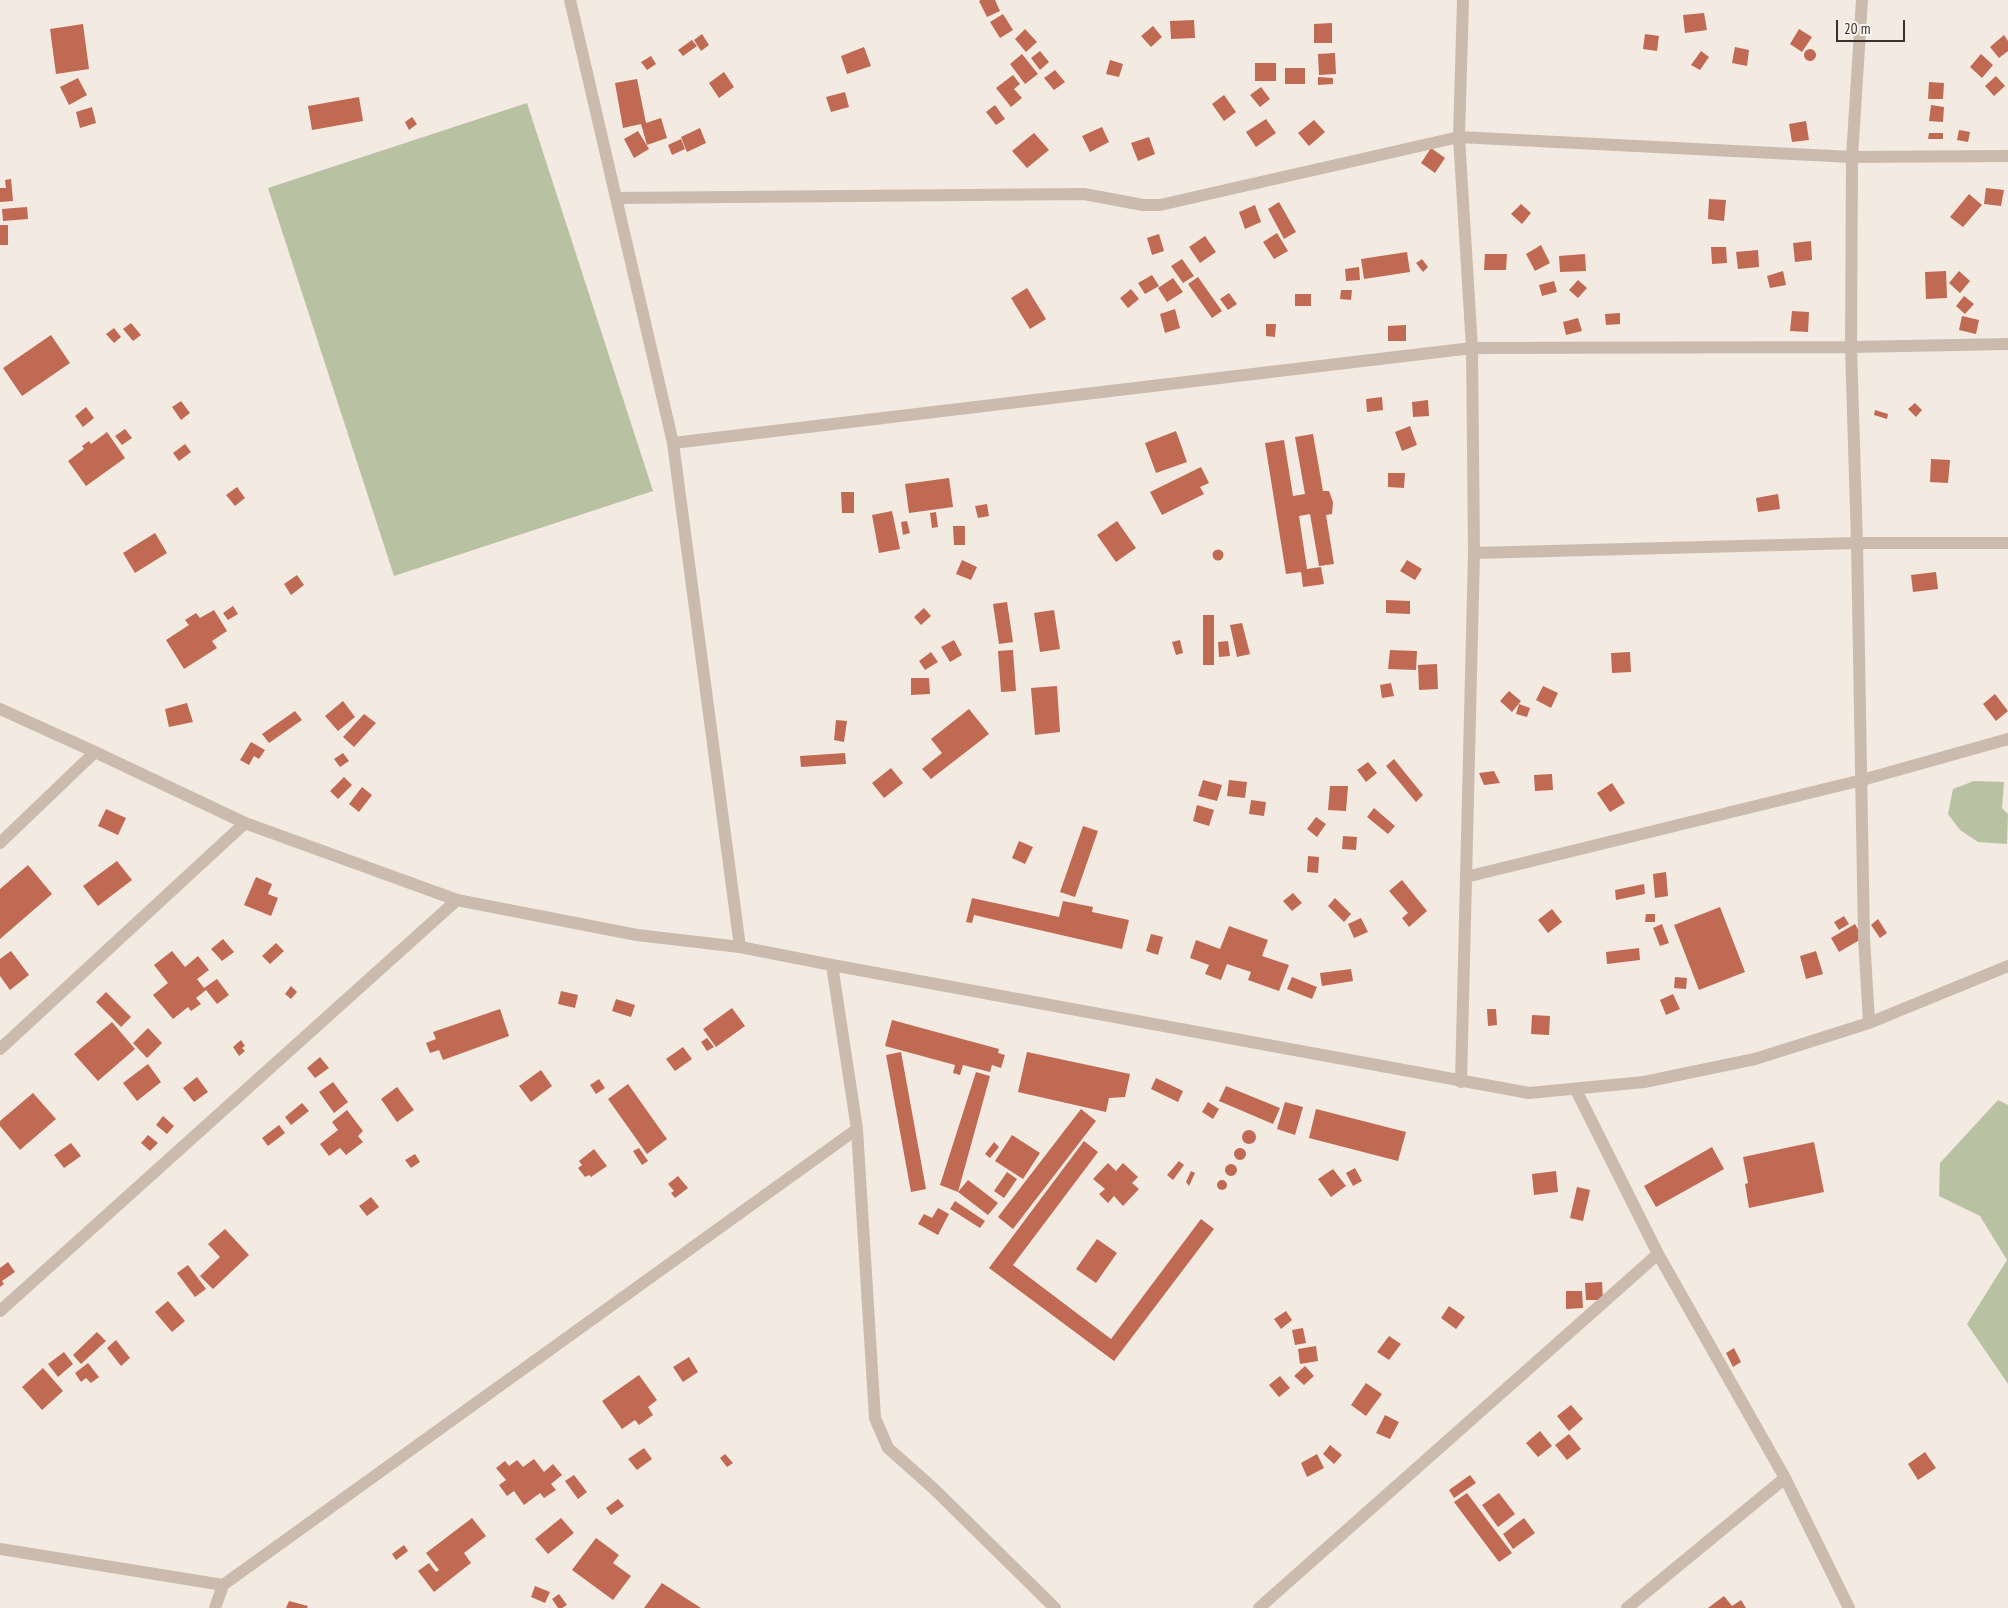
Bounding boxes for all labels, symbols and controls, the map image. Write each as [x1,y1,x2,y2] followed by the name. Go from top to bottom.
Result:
[1838,10,1907,42] scale bar
[1844,19,1870,38] text: 20 m

